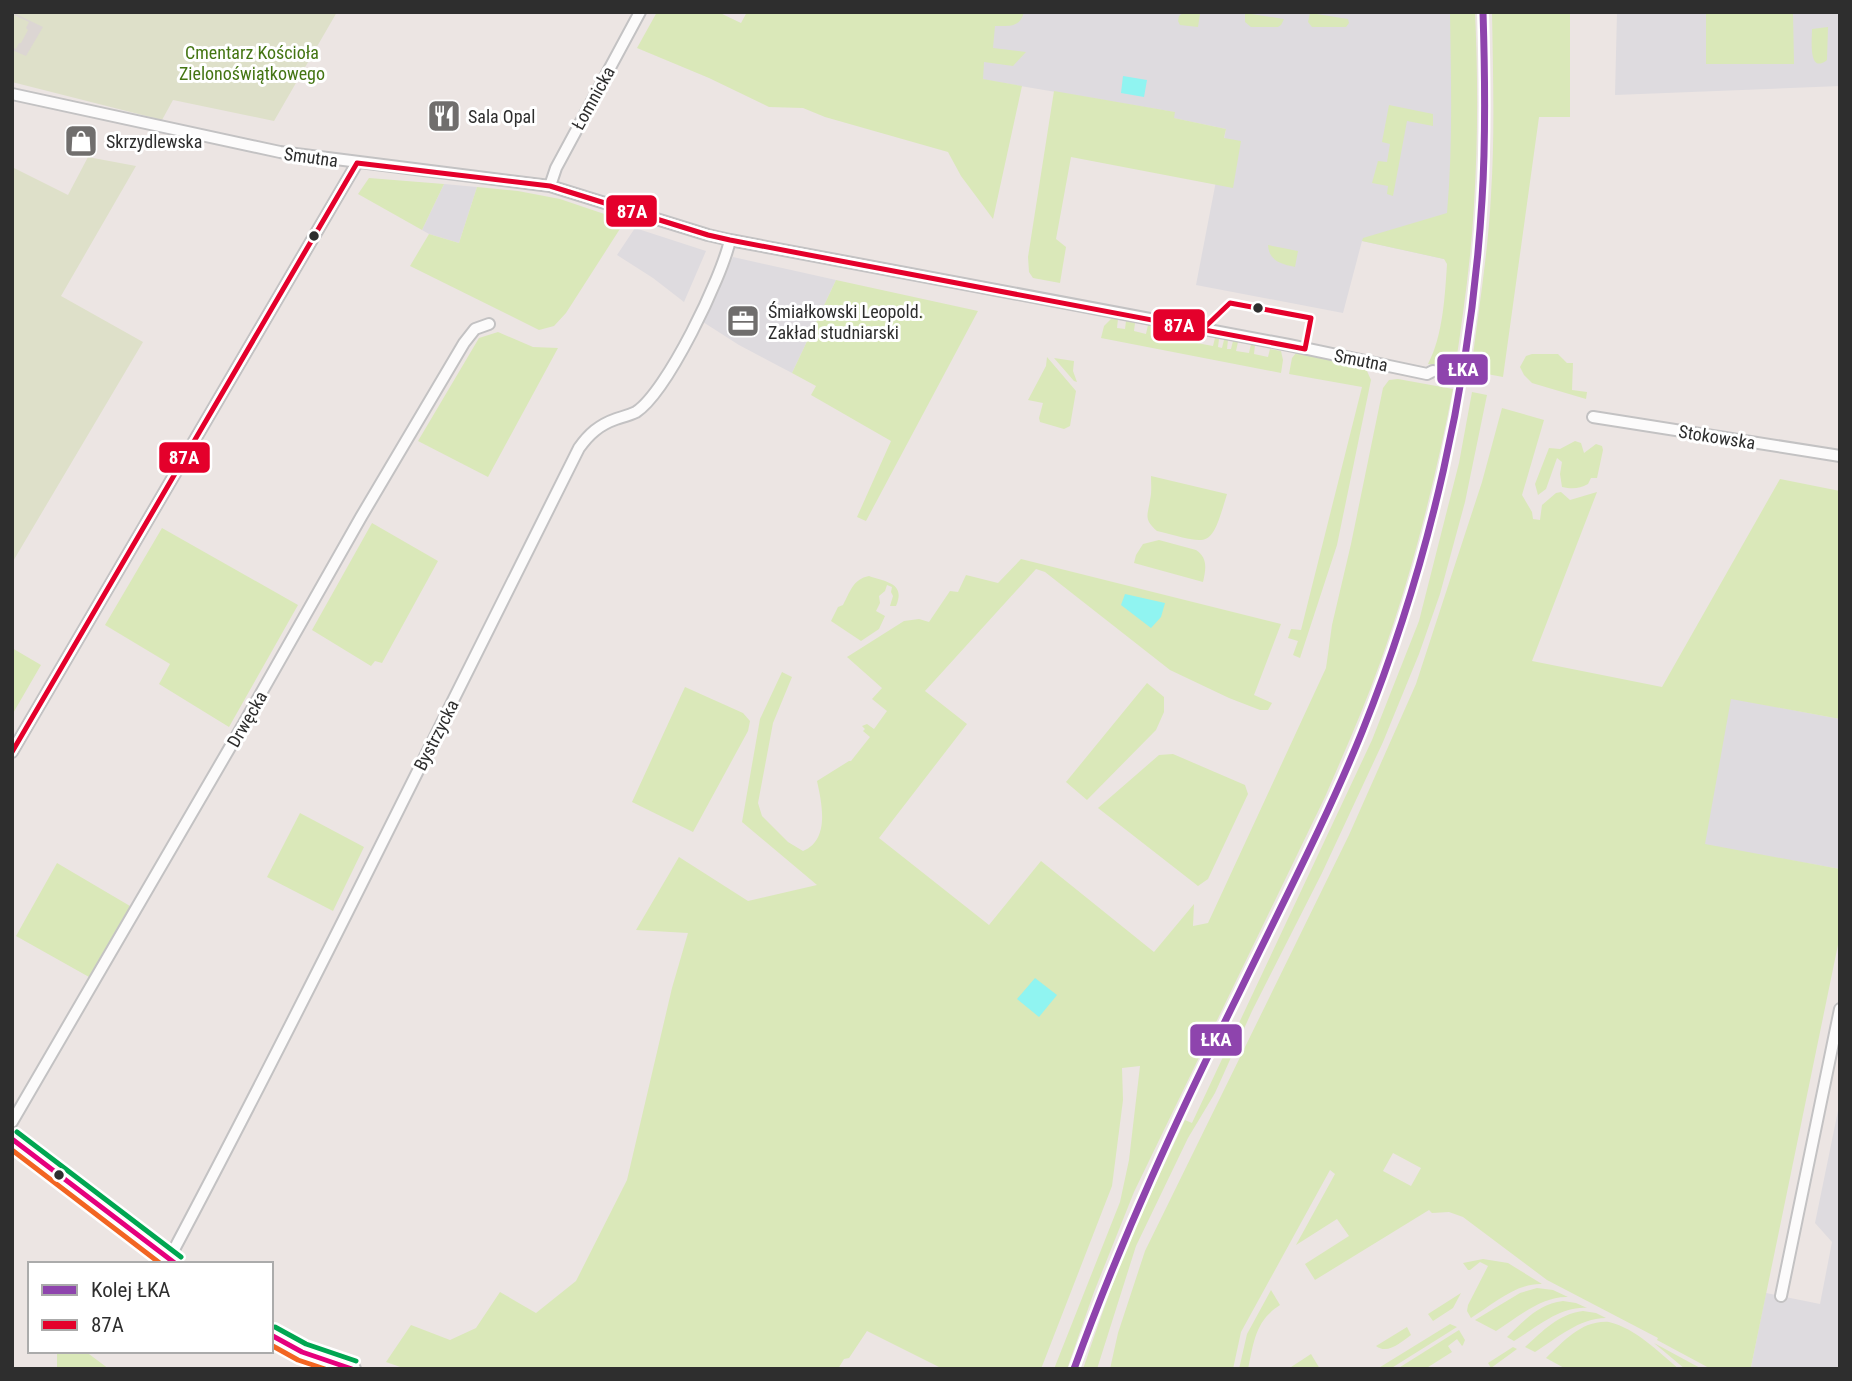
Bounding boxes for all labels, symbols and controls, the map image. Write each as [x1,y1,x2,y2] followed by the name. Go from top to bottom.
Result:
[179,42,325,84] park label: Cmentarz Kościoła Zielonoświątkowego
[567,63,619,133] street label: Łomnicka
[425,97,463,135] restaurant icon: Sala Opal
[468,106,535,127] place label: Sala Opal
[62,122,100,160] shop icon: Skrzydlewska
[106,131,202,152] place label: Skrzydlewska
[283,143,339,171] street label: Smutna
[605,194,658,228] line badge: 87A
[617,200,648,223] text: 87A
[307,229,321,243] unlabelled marker
[768,301,923,343] place label: Śmiałkowski Leopold. Zakład studniarski
[1251,301,1265,315] unlabelled marker
[724,302,762,340] office icon: Śmiałkowski Leopold. Zakład studniarski
[1152,308,1206,342] line badge: 87A
[1164,314,1195,337] text: 87A
[1332,345,1390,375] street label: Smutna
[1436,353,1489,386] line badge: ŁKA
[1447,358,1479,381] text: ŁKA
[1677,421,1757,453] street label: Stokowska
[158,441,211,474] line badge: 87A
[169,446,200,469] text: 87A
[223,687,271,751] street label: Drwęcka
[409,696,463,774] street label: Bystrzycka
[1189,1023,1243,1057] line badge: ŁKA
[1200,1028,1232,1051] text: ŁKA
[52,1168,66,1182] unlabelled marker
[28,1262,273,1353] legend
[91,1278,170,1302] text: Kolej ŁKA
[91,1313,124,1337] text: 87A

